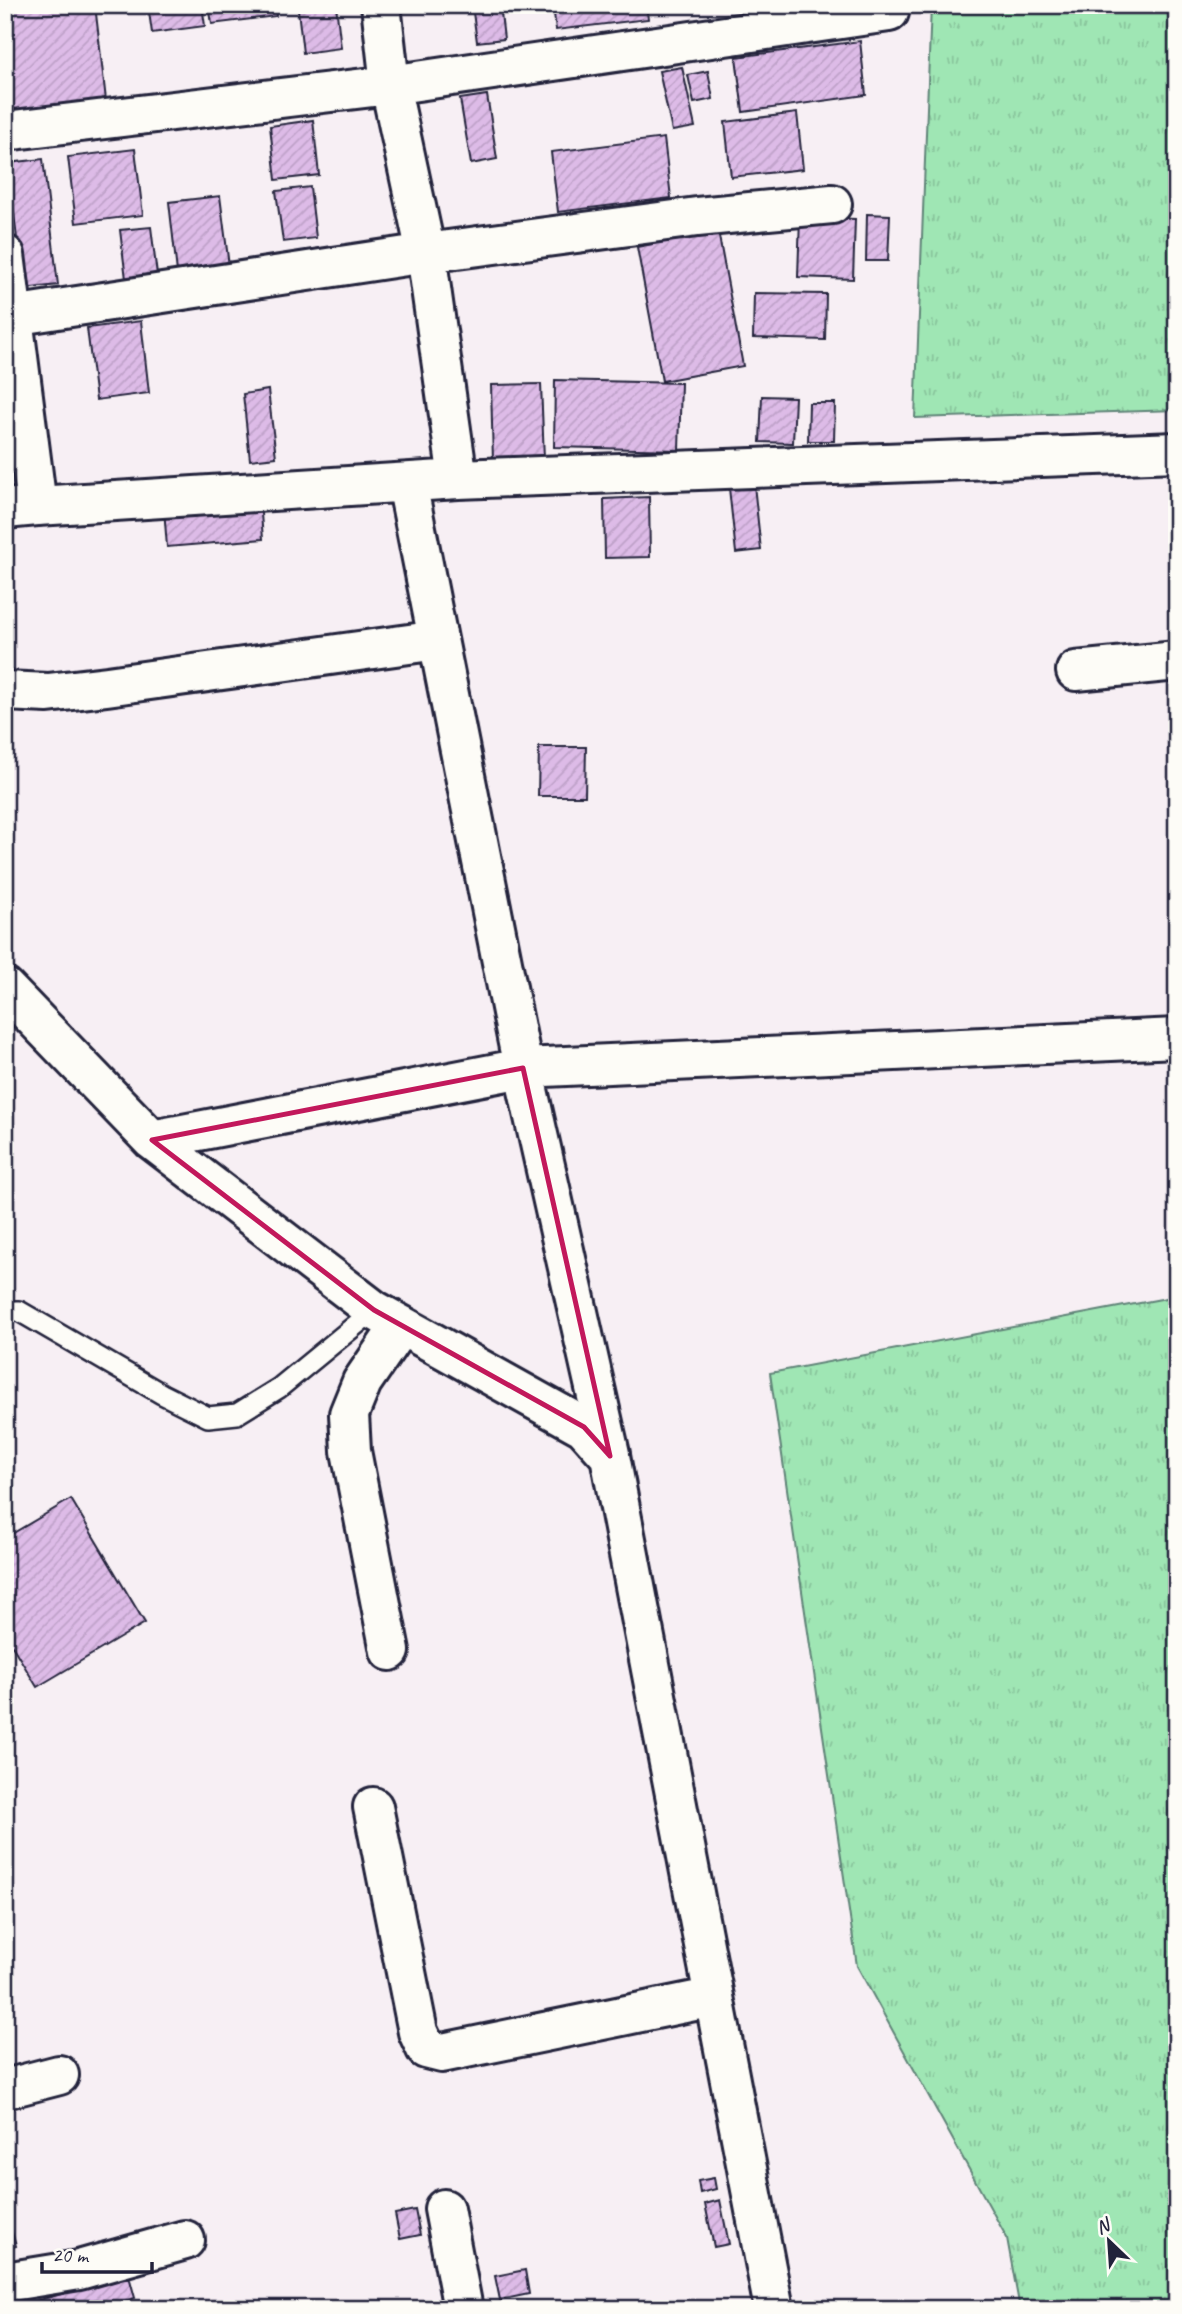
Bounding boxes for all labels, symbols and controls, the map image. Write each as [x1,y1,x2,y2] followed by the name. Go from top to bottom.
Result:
[1074,2206,1144,2276] north arrow
[1092,2212,1116,2240] text: N
[42,2230,152,2274] scale bar
[52,2242,90,2268] text: 20 m

